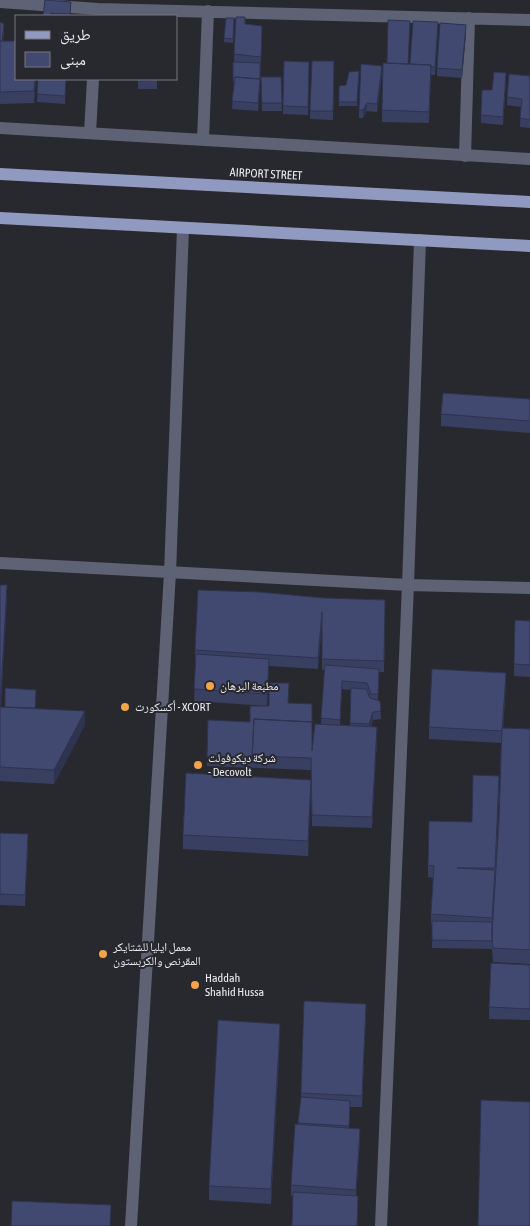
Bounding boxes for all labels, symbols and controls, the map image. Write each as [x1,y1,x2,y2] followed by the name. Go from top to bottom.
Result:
[15,15,178,80] legend
[60,26,91,45] text: طريق
[60,51,86,70] text: مبنى
[229,165,303,183] street label: AIRPORT STREET
[220,679,278,693] place label: مطبعة البرهان
[204,680,216,692] marker: مطبعة البرهان
[135,700,211,714] place label: أكسكورت - XCORT
[119,701,131,713] marker: أكسكورت - XCORT
[208,751,276,779] place label: شركة ديكوفولت - Decovolt
[192,759,204,771] marker: شركة ديكوفولت - Decovolt
[112,940,201,968] place label: معمل ايليا للشتايكر المقرنص والكربستون
[97,948,109,960] marker: معمل ايليا للشتايكر المقرنص والكربستون
[205,971,264,999] place label: Haddah Shahid Hussa
[189,979,201,991] marker: Haddah Shahid Hussa

